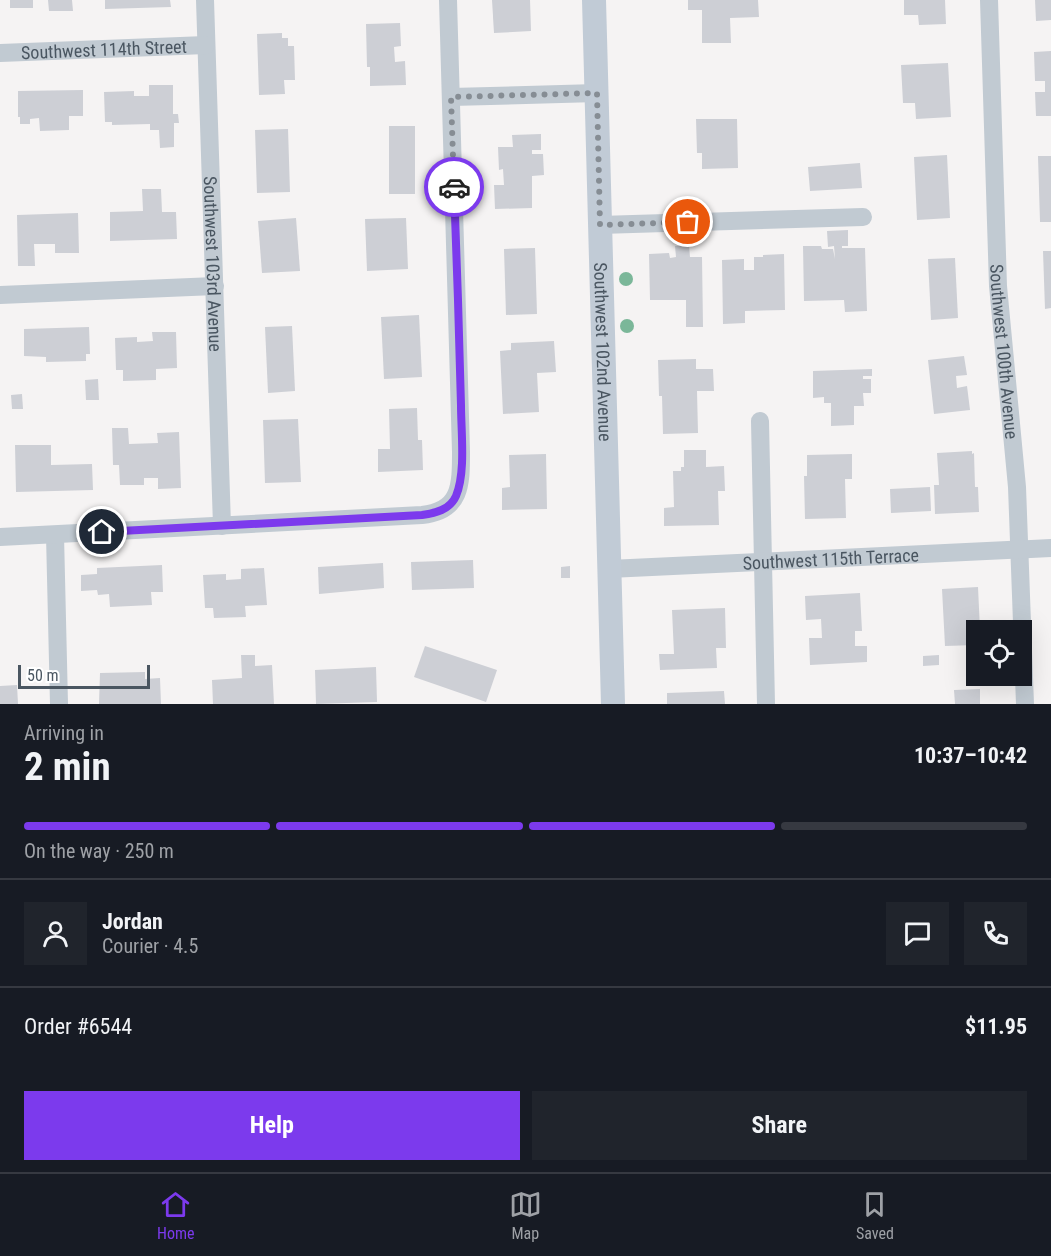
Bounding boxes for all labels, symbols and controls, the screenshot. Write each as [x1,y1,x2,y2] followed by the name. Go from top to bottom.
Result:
[21,35,187,63] street label: Southwest 114th Street
[424,157,484,217] courier
[438,171,471,204] icon: car
[200,176,227,352] street label: Southwest 103rd Avenue
[662,196,713,247] pin
[671,205,704,238] icon: bag
[591,262,616,442] street label: Southwest 102nd Avenue
[987,264,1023,440] street label: Southwest 100th Avenue
[76,506,127,557] pin
[85,515,118,548] icon: home
[742,544,919,573] street label: Southwest 115th Terrace
[966,620,1032,686] map controls
[966,620,1032,686] button: locate
[18,662,150,690] scale bar
[27,666,59,685] text: 50 m
[24,721,104,745] text: Arriving in
[914,743,1027,768] text: 10:37–10:42
[24,744,111,790] text: 2 min
[24,839,174,863] text: On the way · 250 m
[24,902,87,965] button: person
[886,902,949,965] button: chat
[964,902,1027,965] button: phone
[102,909,163,934] text: Jordan
[102,934,198,958] text: Courier · 4.5
[24,1014,132,1039] text: Order #6544
[965,1014,1027,1039] text: $11.95
[24,1091,520,1160] button: Help
[532,1091,1027,1160] button: Share
[157,1188,195,1243] tab: Home
[509,1188,542,1243] tab: Map
[856,1188,894,1243] tab: Saved

